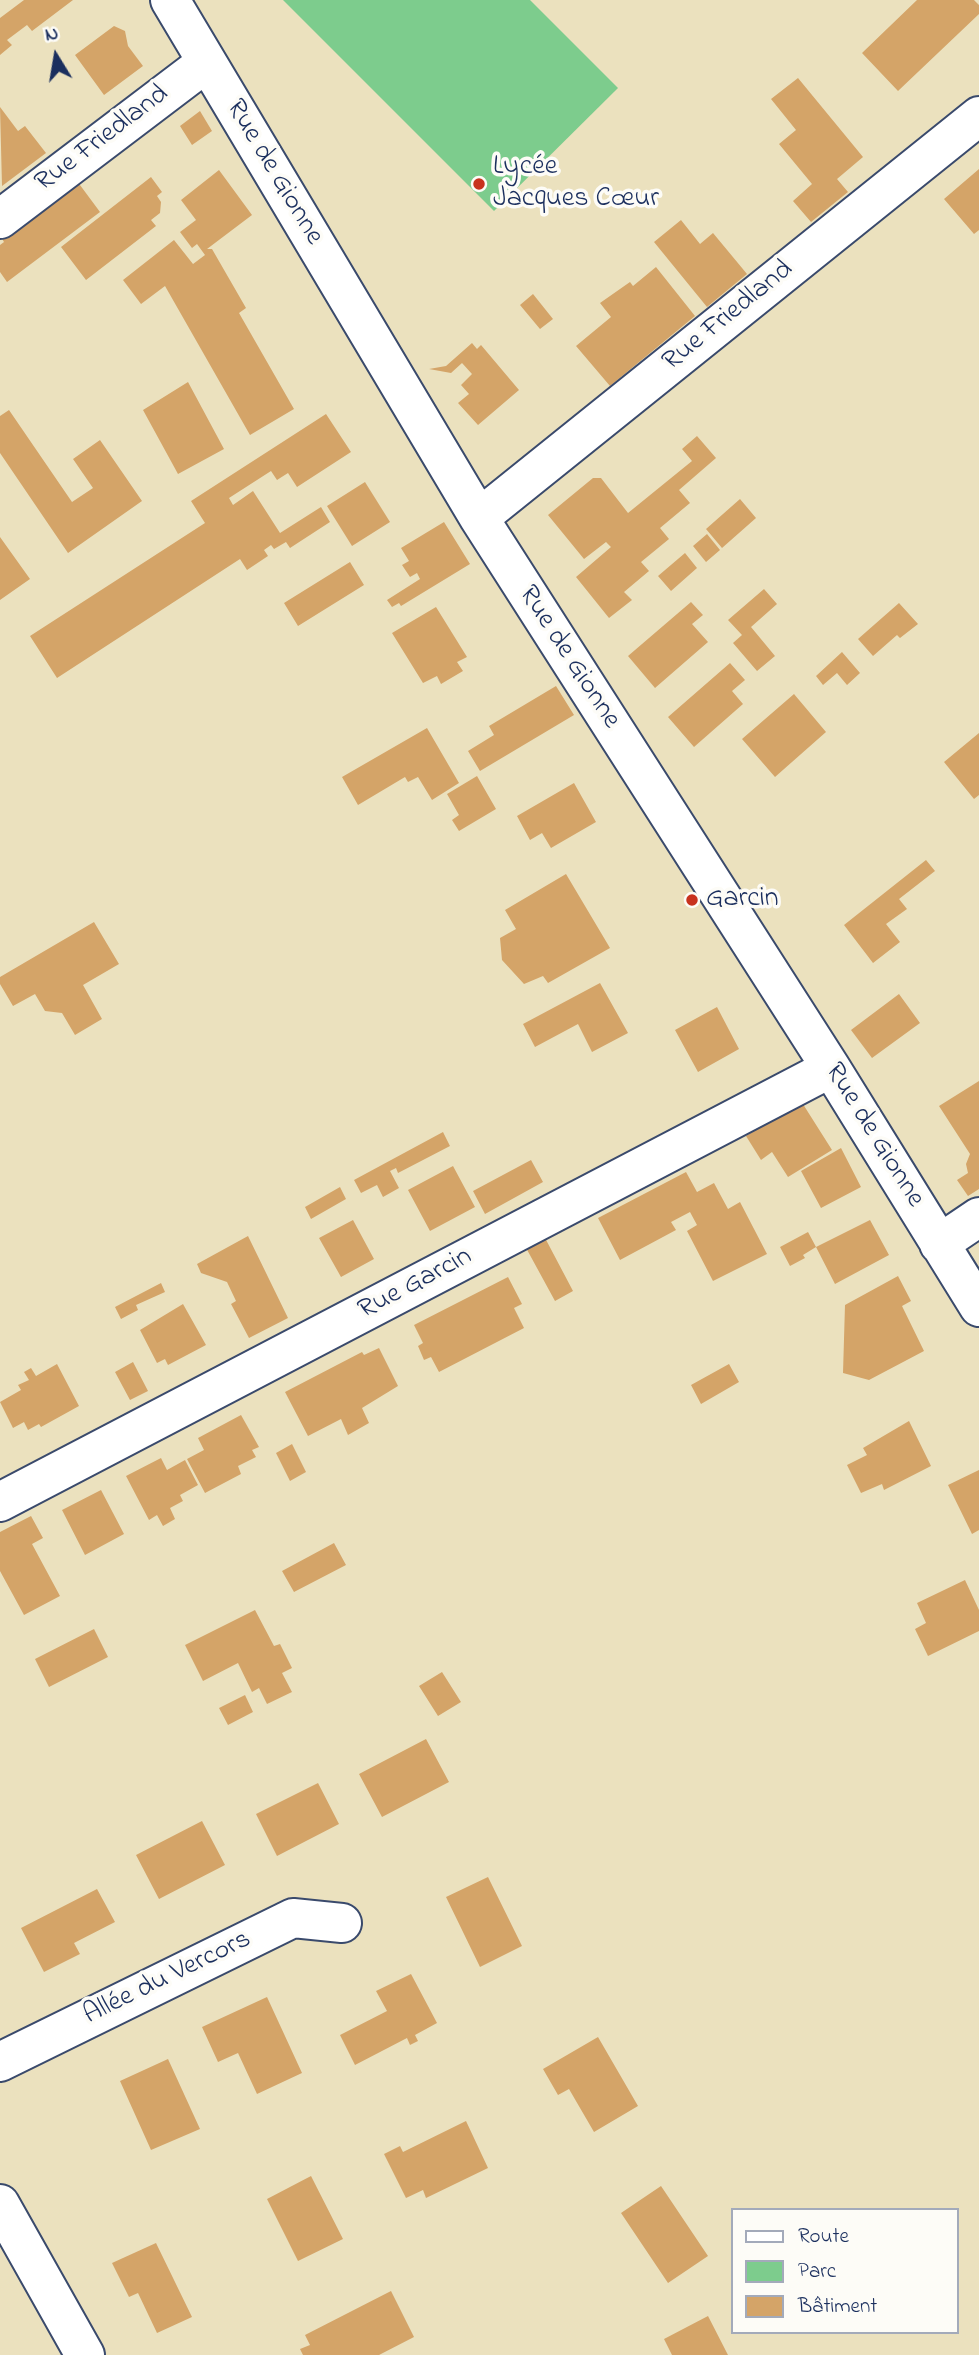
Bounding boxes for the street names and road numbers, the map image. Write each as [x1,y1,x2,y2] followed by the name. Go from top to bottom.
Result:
[30,79,176,201] street label: Rue Friedland
[216,94,330,252] street label: Rue de Gionne
[657,254,801,380] street label: Rue Friedland
[509,580,627,736] street label: Rue de Gionne
[815,1058,931,1214] street label: Rue de Gionne
[354,1241,478,1329] street label: Rue Garcin
[79,1924,257,2034] street label: Allée du Vercors

